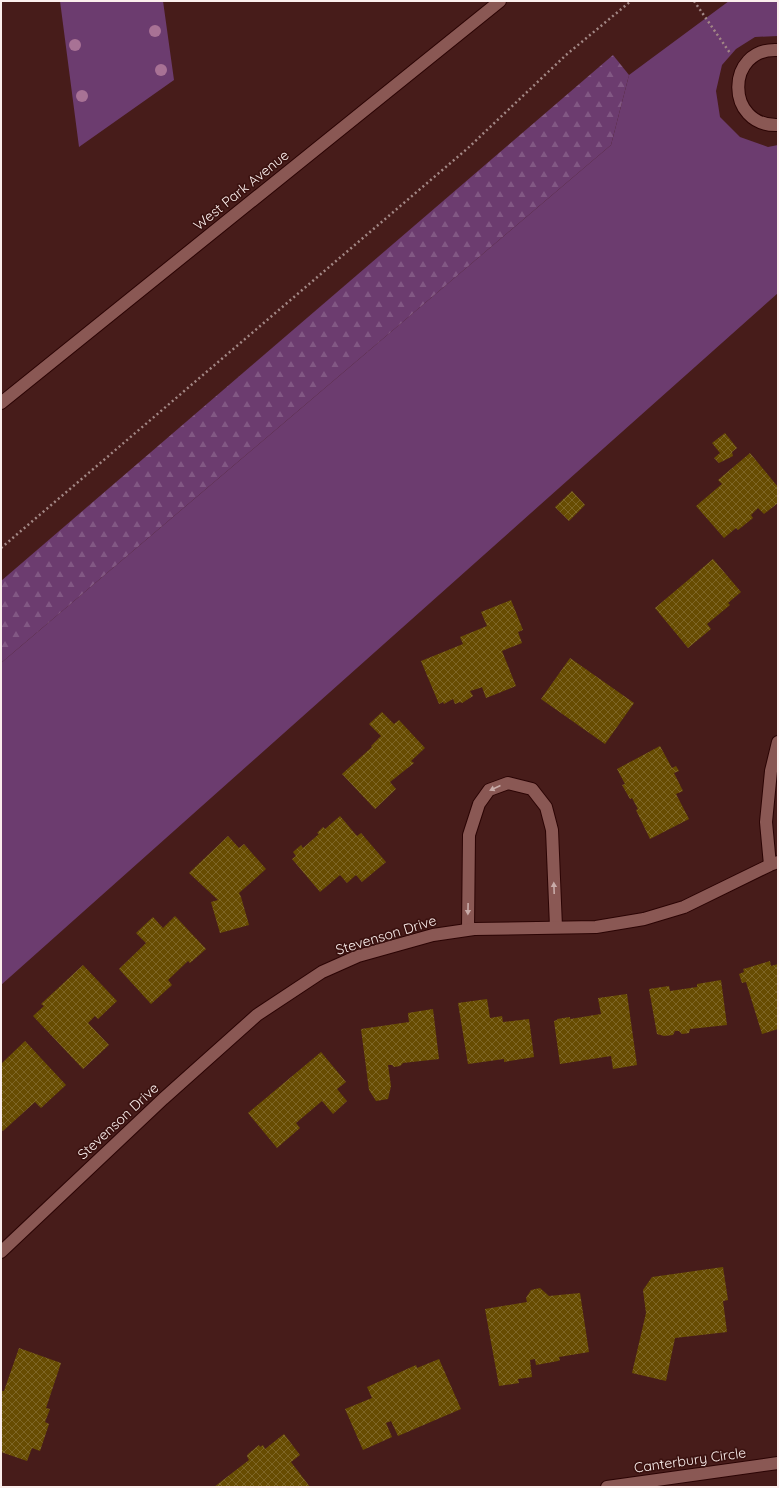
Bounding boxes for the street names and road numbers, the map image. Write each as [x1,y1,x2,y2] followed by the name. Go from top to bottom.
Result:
[190,146,292,234] street label: West Park Avenue
[333,911,439,959] street label: Stevenson Drive
[74,1079,162,1163] street label: Stevenson Drive
[633,1443,747,1477] street label: Canterbury Circle

